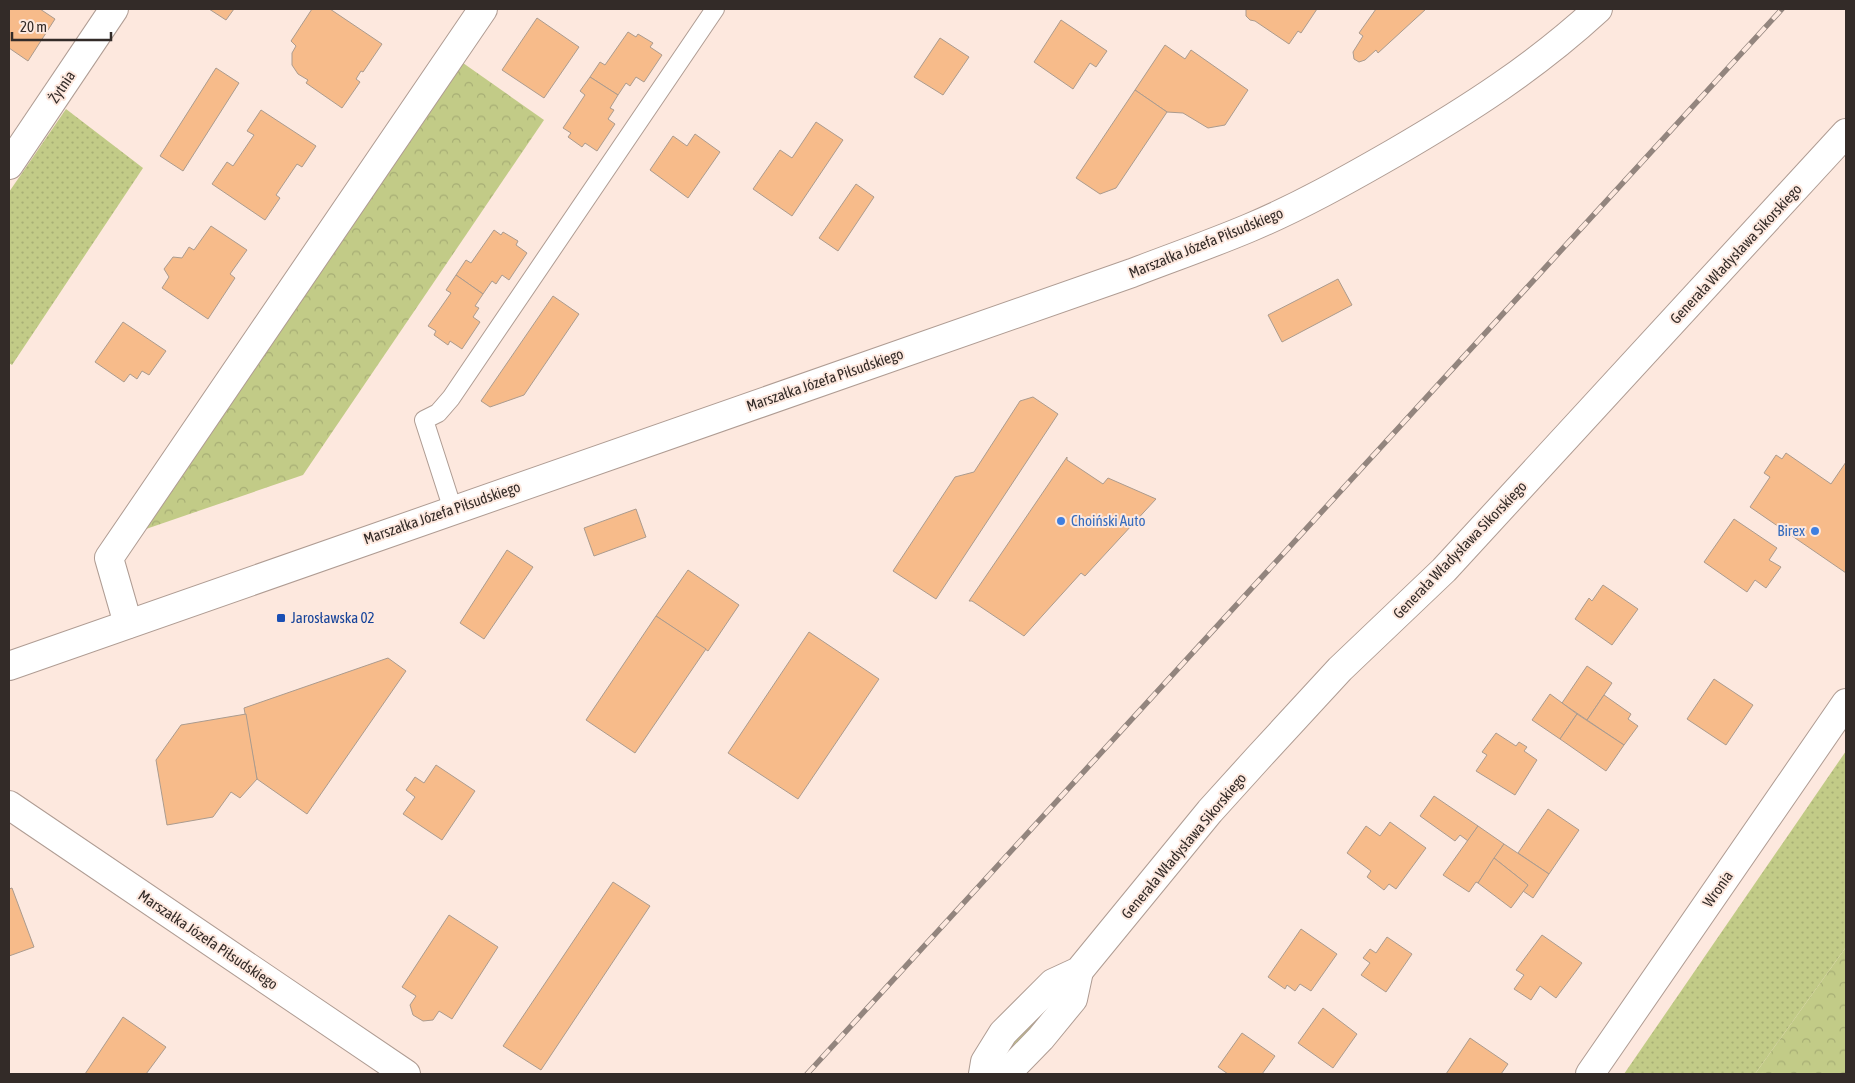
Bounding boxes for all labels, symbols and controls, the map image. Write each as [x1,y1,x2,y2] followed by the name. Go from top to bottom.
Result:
[12,10,111,42] scale bar
[20,18,47,35] text: 20 m
[45,67,78,106] street label: Żytnia
[1666,180,1805,327] street label: Generała Władysława Sikorskiego
[1126,204,1285,281] street label: Marszałka Józefa Piłsudskiego
[744,345,905,414] street label: Marszałka Józefa Piłsudskiego
[1389,477,1530,622] street label: Generała Władysława Sikorskiego
[361,478,522,547] street label: Marszałka Józefa Piłsudskiego
[1071,512,1146,529] place label: Choiński Auto
[1055,515,1067,527] marker: Choiński Auto
[1777,522,1805,539] place label: Birex
[1809,525,1821,537] marker: Birex
[291,609,374,626] place label: Jarosławska 02
[275,612,287,624] marker: Jarosławska 02
[1118,770,1249,922] street label: Generała Władysława Sikorskiego
[1699,867,1736,910] street label: Wronia
[135,886,281,993] street label: Marszałka Józefa Piłsudskiego

